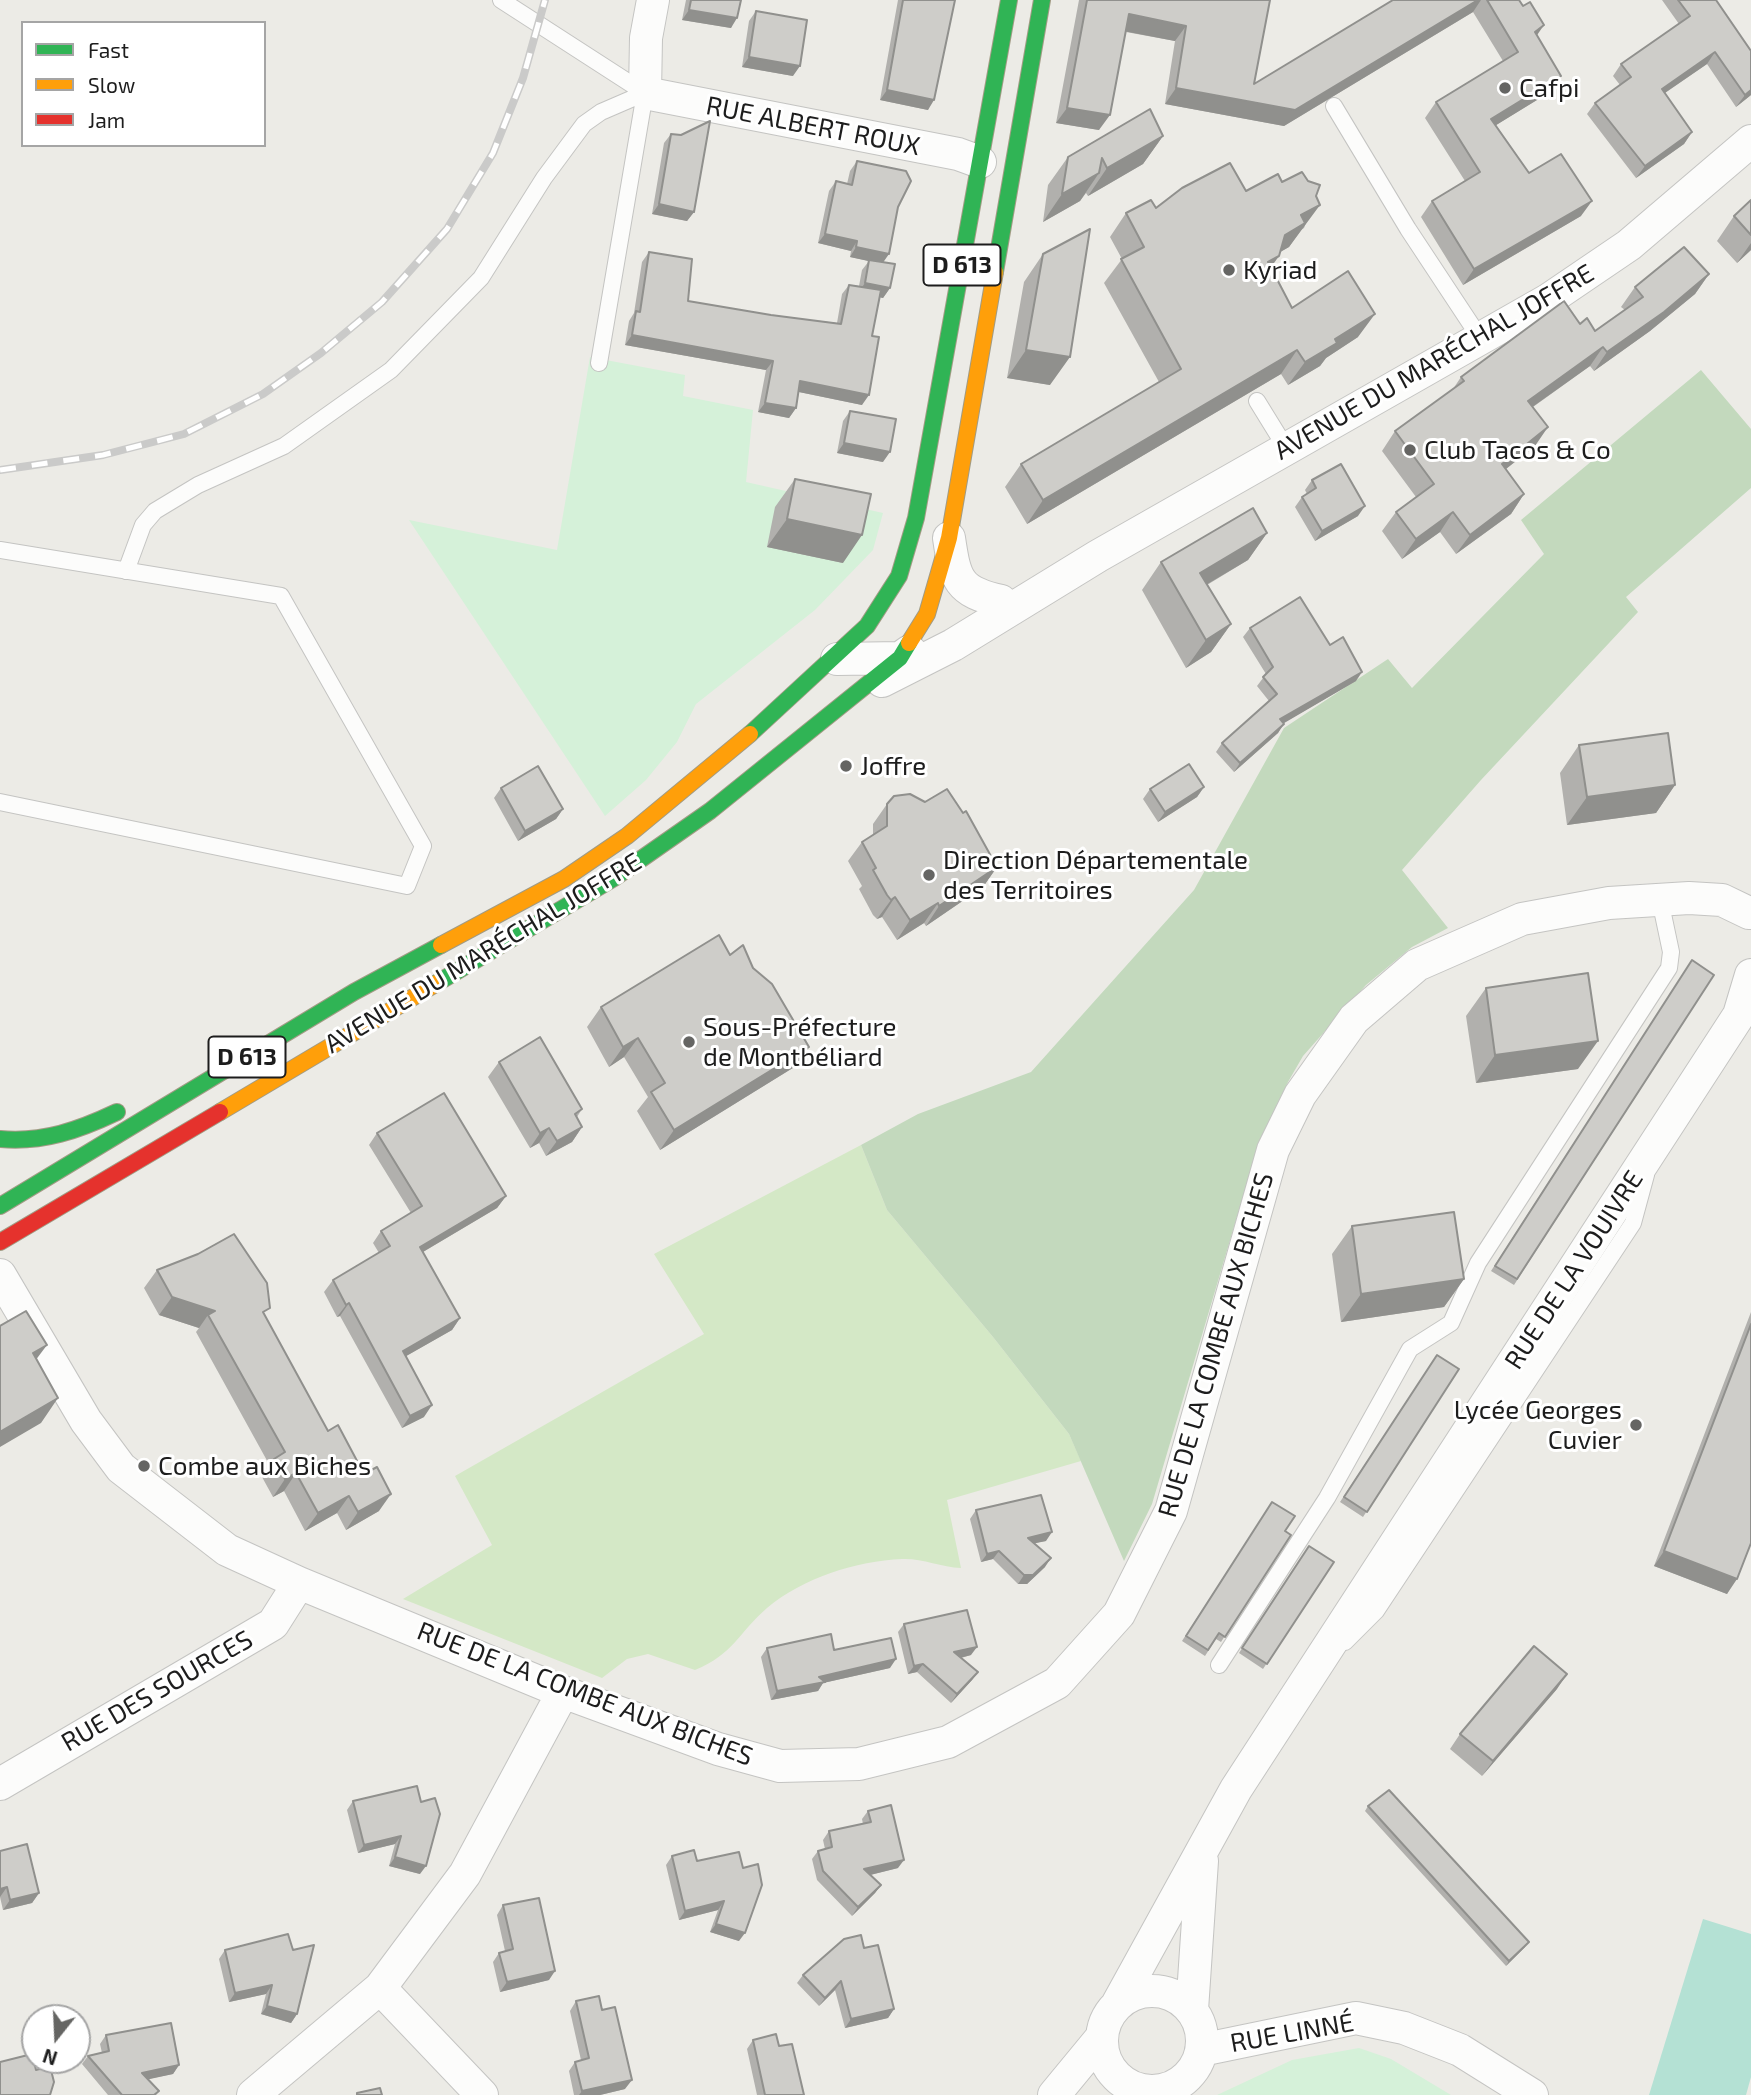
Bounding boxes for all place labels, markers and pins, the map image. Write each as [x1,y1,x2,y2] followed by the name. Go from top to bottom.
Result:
[1519,72,1580,104] place label: Cafpi
[1497,80,1513,96] marker: Cafpi
[1243,254,1317,286] place label: Kyriad
[1221,262,1237,278] marker: Kyriad
[1424,434,1611,466] place label: Club Tacos & Co
[1402,442,1418,458] marker: Club Tacos & Co
[860,750,926,782] place label: Joffre
[838,758,854,774] marker: Joffre
[943,844,1248,906] place label: Direction Départementale des Territoires
[921,867,937,883] marker: Direction Départementale des Territoires
[703,1011,897,1072] place label: Sous-Préfecture de Montbéliard
[681,1034,697,1050] marker: Sous-Préfecture de Montbéliard
[1454,1394,1622,1456] place label: Lycée Georges Cuvier
[1628,1417,1644,1433] marker: Lycée Georges Cuvier
[158,1450,371,1482] place label: Combe aux Biches
[136,1458,152,1474] marker: Combe aux Biches

